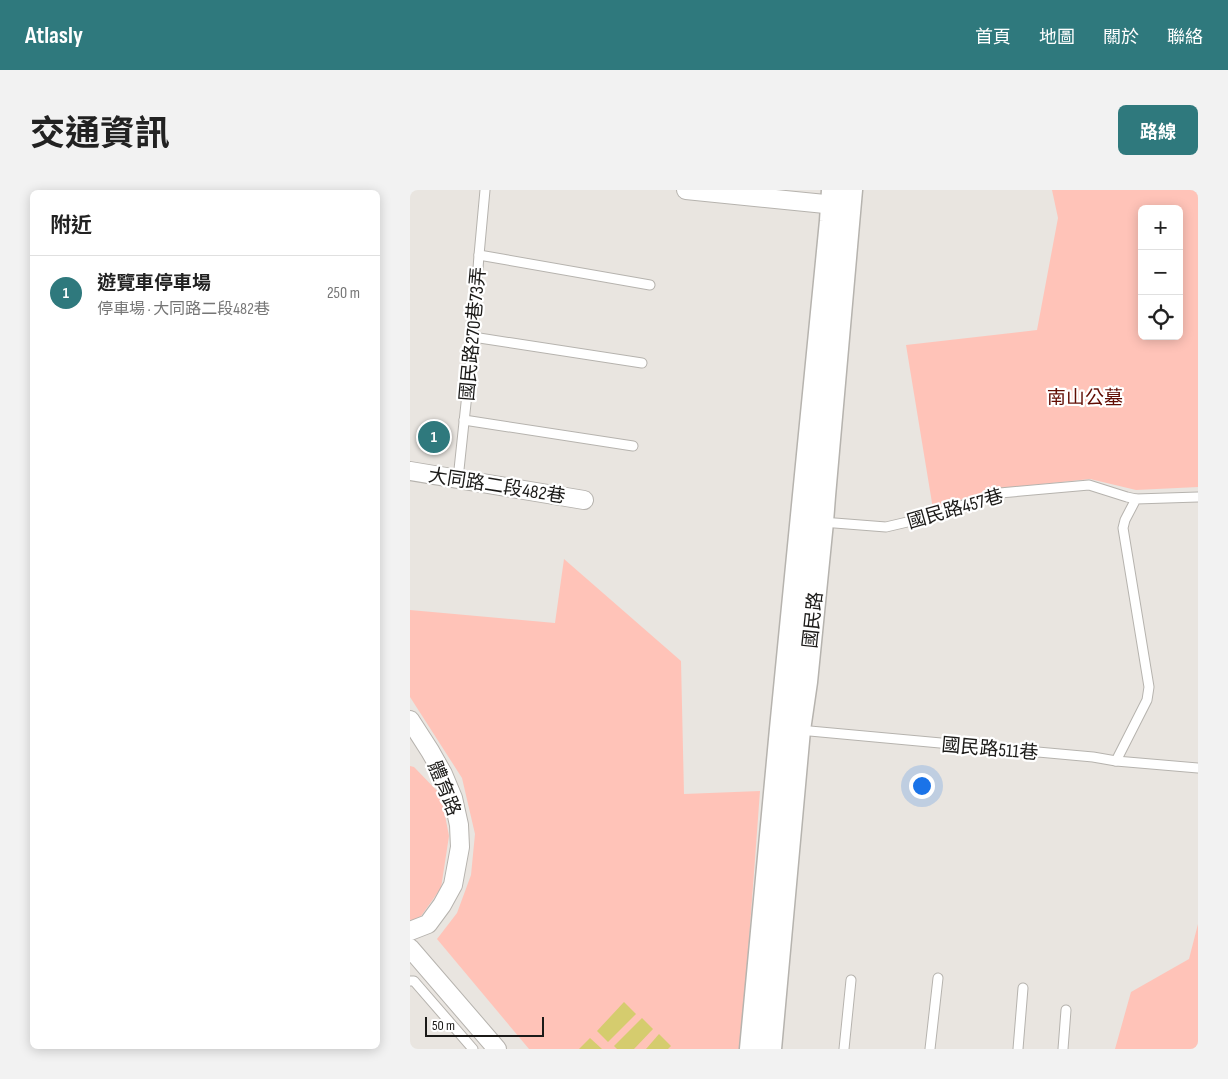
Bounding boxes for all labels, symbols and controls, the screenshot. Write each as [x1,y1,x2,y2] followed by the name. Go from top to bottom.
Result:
[25,21,83,50] text: Atlasly
[975,27,1011,48] text: 首頁
[1039,27,1075,48] text: 地圖
[1103,27,1139,48] text: 關於
[1167,27,1203,48] text: 聯絡
[1118,105,1198,155] button: 路線
[30,113,170,156] text: 交通資訊
[1138,205,1183,340] map controls
[1138,205,1183,250] button: +
[50,213,92,238] text: 附近
[1138,250,1183,295] button: −
[456,266,491,402] street label: 國民路270巷73弄
[97,272,211,295] text: 遊覽車停車場
[63,284,69,303] text: 1
[327,284,360,303] text: 250 m
[1138,295,1183,340] button: locate
[97,300,270,319] text: 停車場 · 大同路二段482巷
[1047,387,1123,410] park label: 南山公墓
[418,418,450,456] pin: 1
[427,464,567,509] street label: 大同路二段482巷
[905,485,1006,534] street label: 國民路457巷
[799,591,828,650] street label: 國民路
[941,734,1039,765] street label: 國民路511巷
[422,758,465,819] street label: 體育路
[909,773,935,799] your location
[425,1014,544,1037] scale bar
[432,1017,455,1034] text: 50 m

